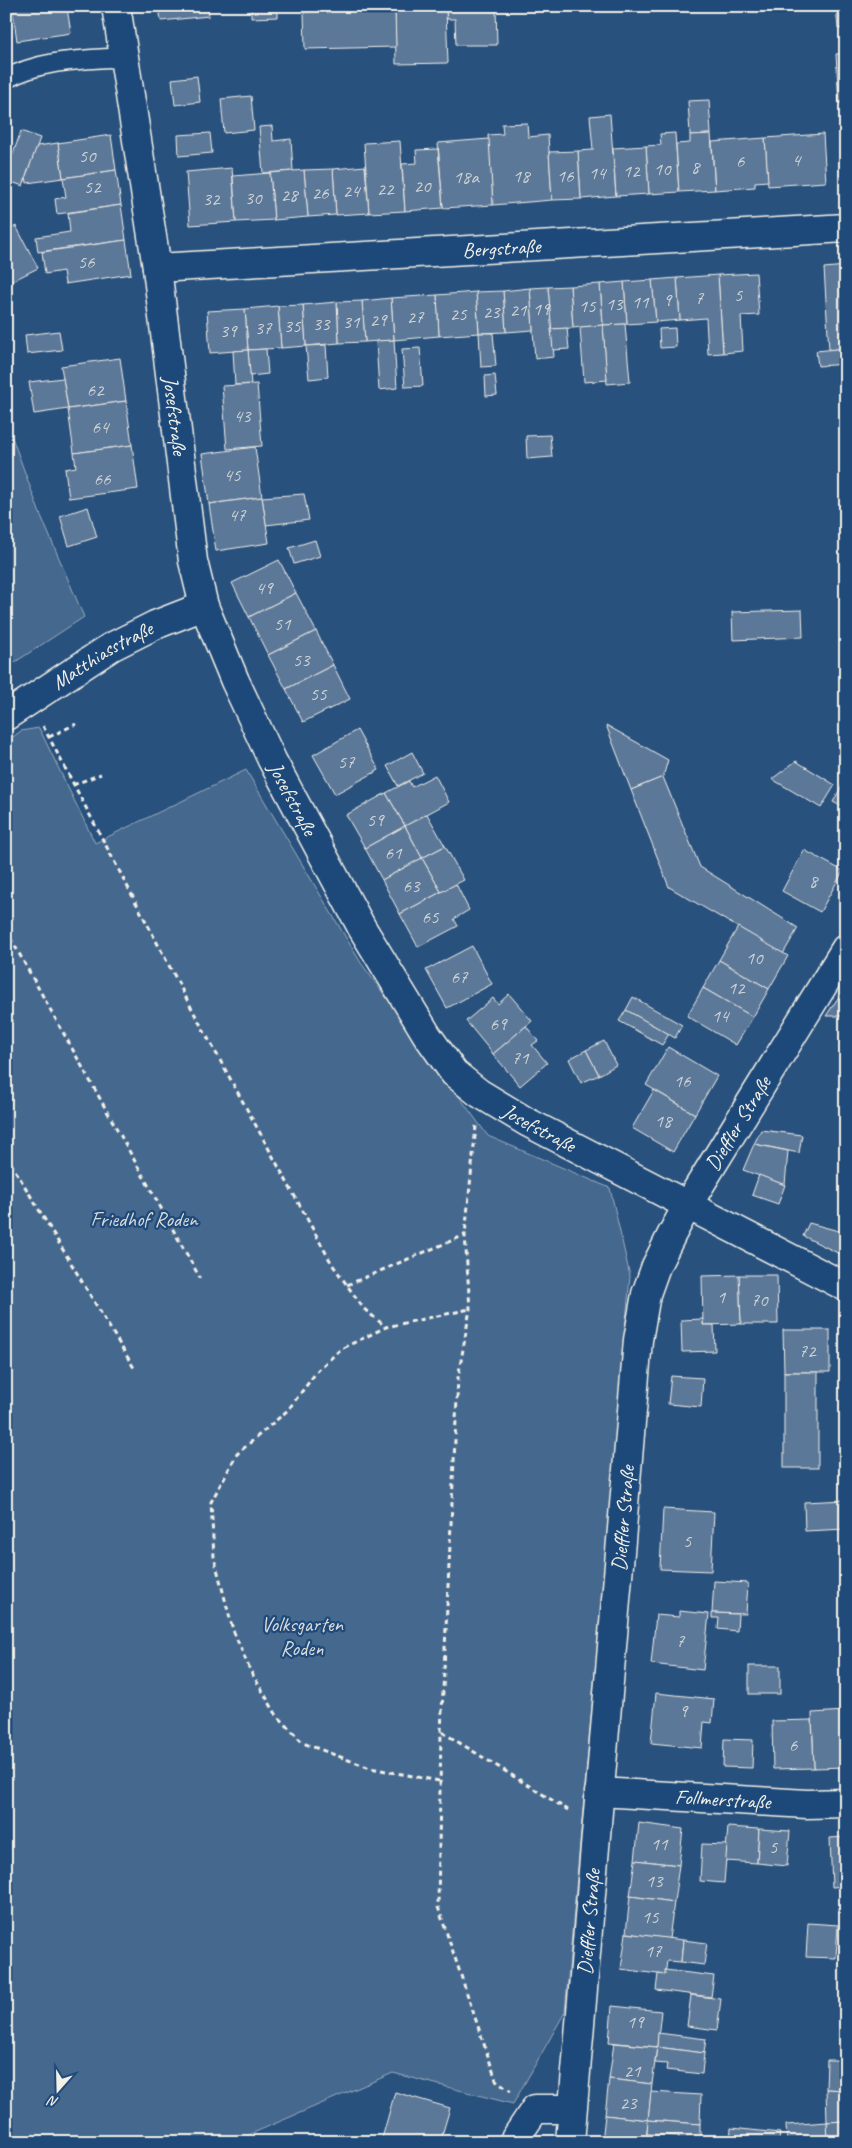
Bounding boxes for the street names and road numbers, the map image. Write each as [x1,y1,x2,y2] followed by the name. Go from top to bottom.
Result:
[462,233,543,263] street label: Bergstraße
[157,374,193,459] street label: Josefstraße
[47,614,159,695] street label: Matthiasstraße
[262,757,324,842] street label: Josefstraße
[699,1070,778,1175] street label: Dieffler Straße
[497,1097,582,1159] street label: Josefstraße
[605,1462,640,1572] street label: Dieffler Straße
[674,1783,773,1815] street label: Follmerstraße
[571,1866,606,1976] street label: Dieffler Straße

